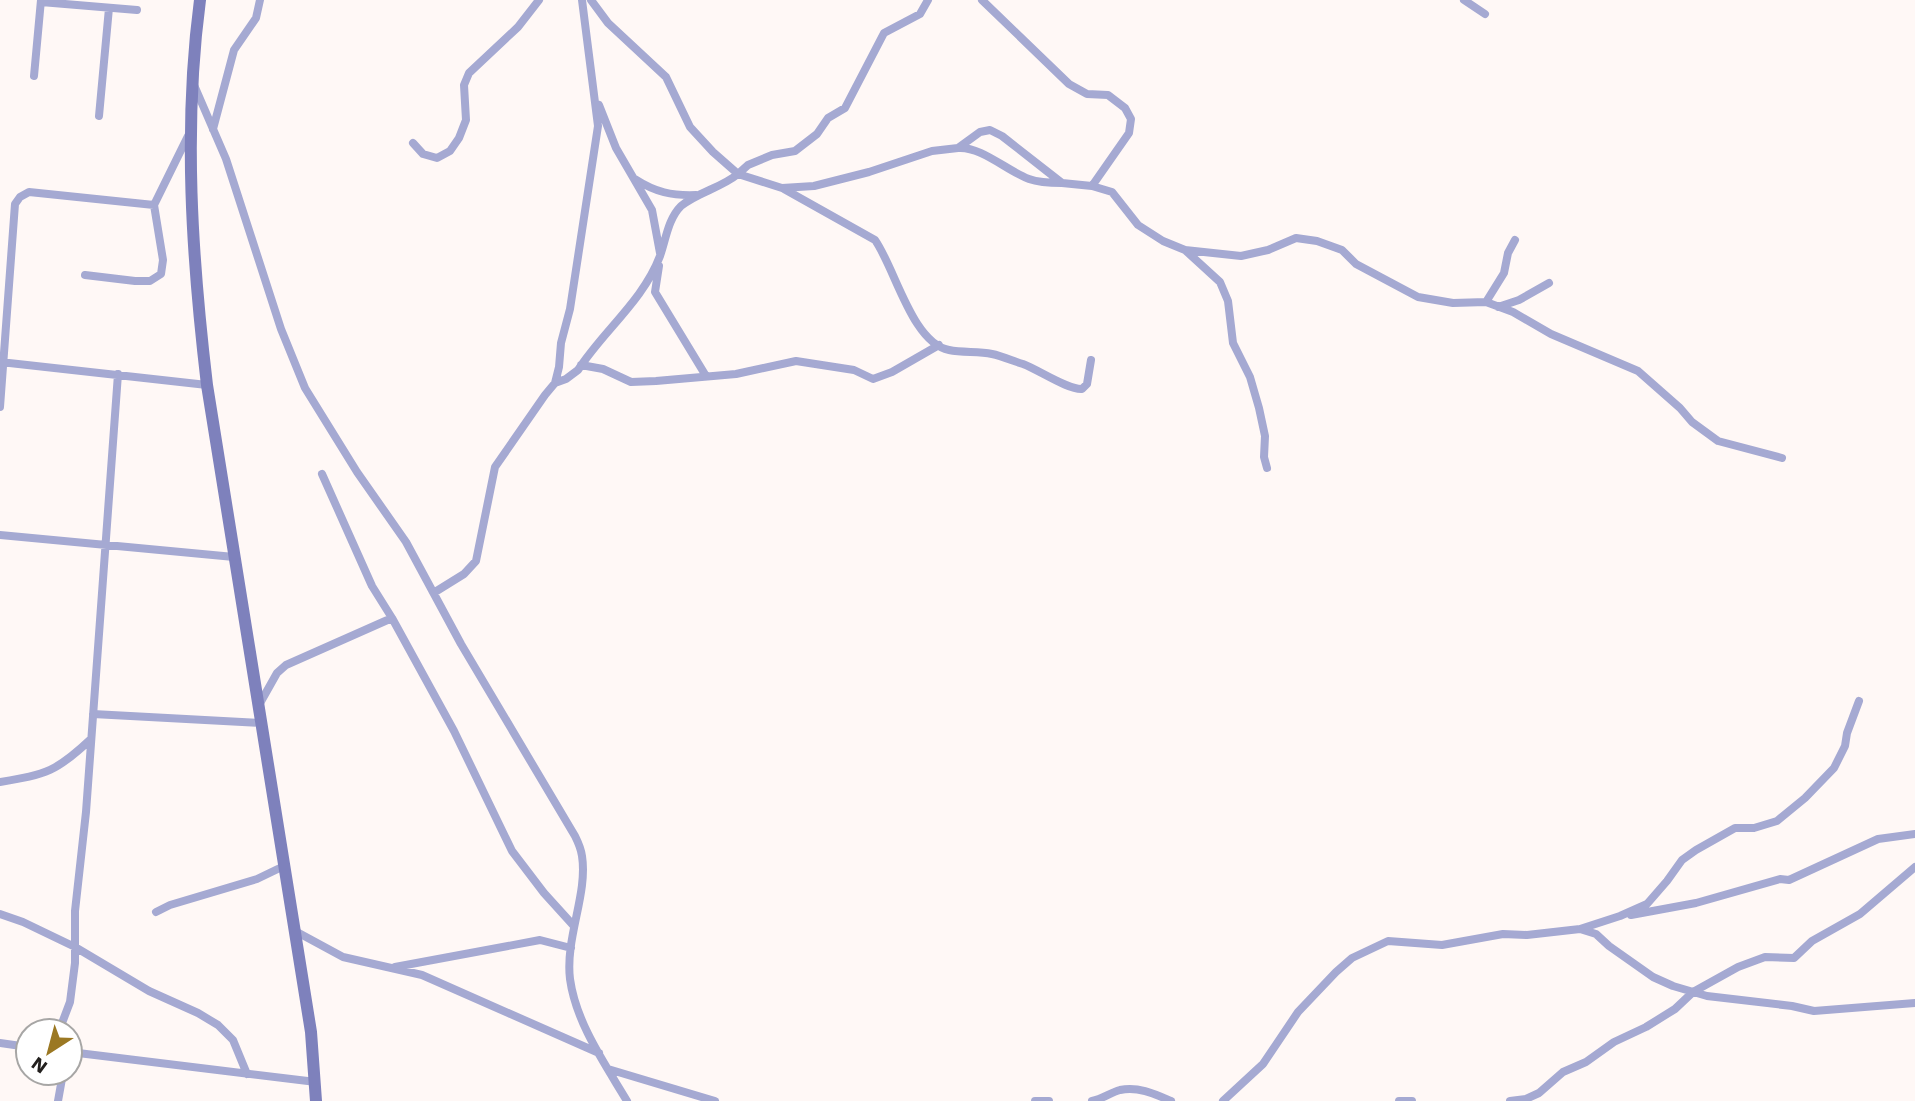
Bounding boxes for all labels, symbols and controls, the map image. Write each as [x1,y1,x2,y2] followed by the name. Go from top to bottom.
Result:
[14,1017,84,1087] north arrow
[27,1052,52,1079] text: N

